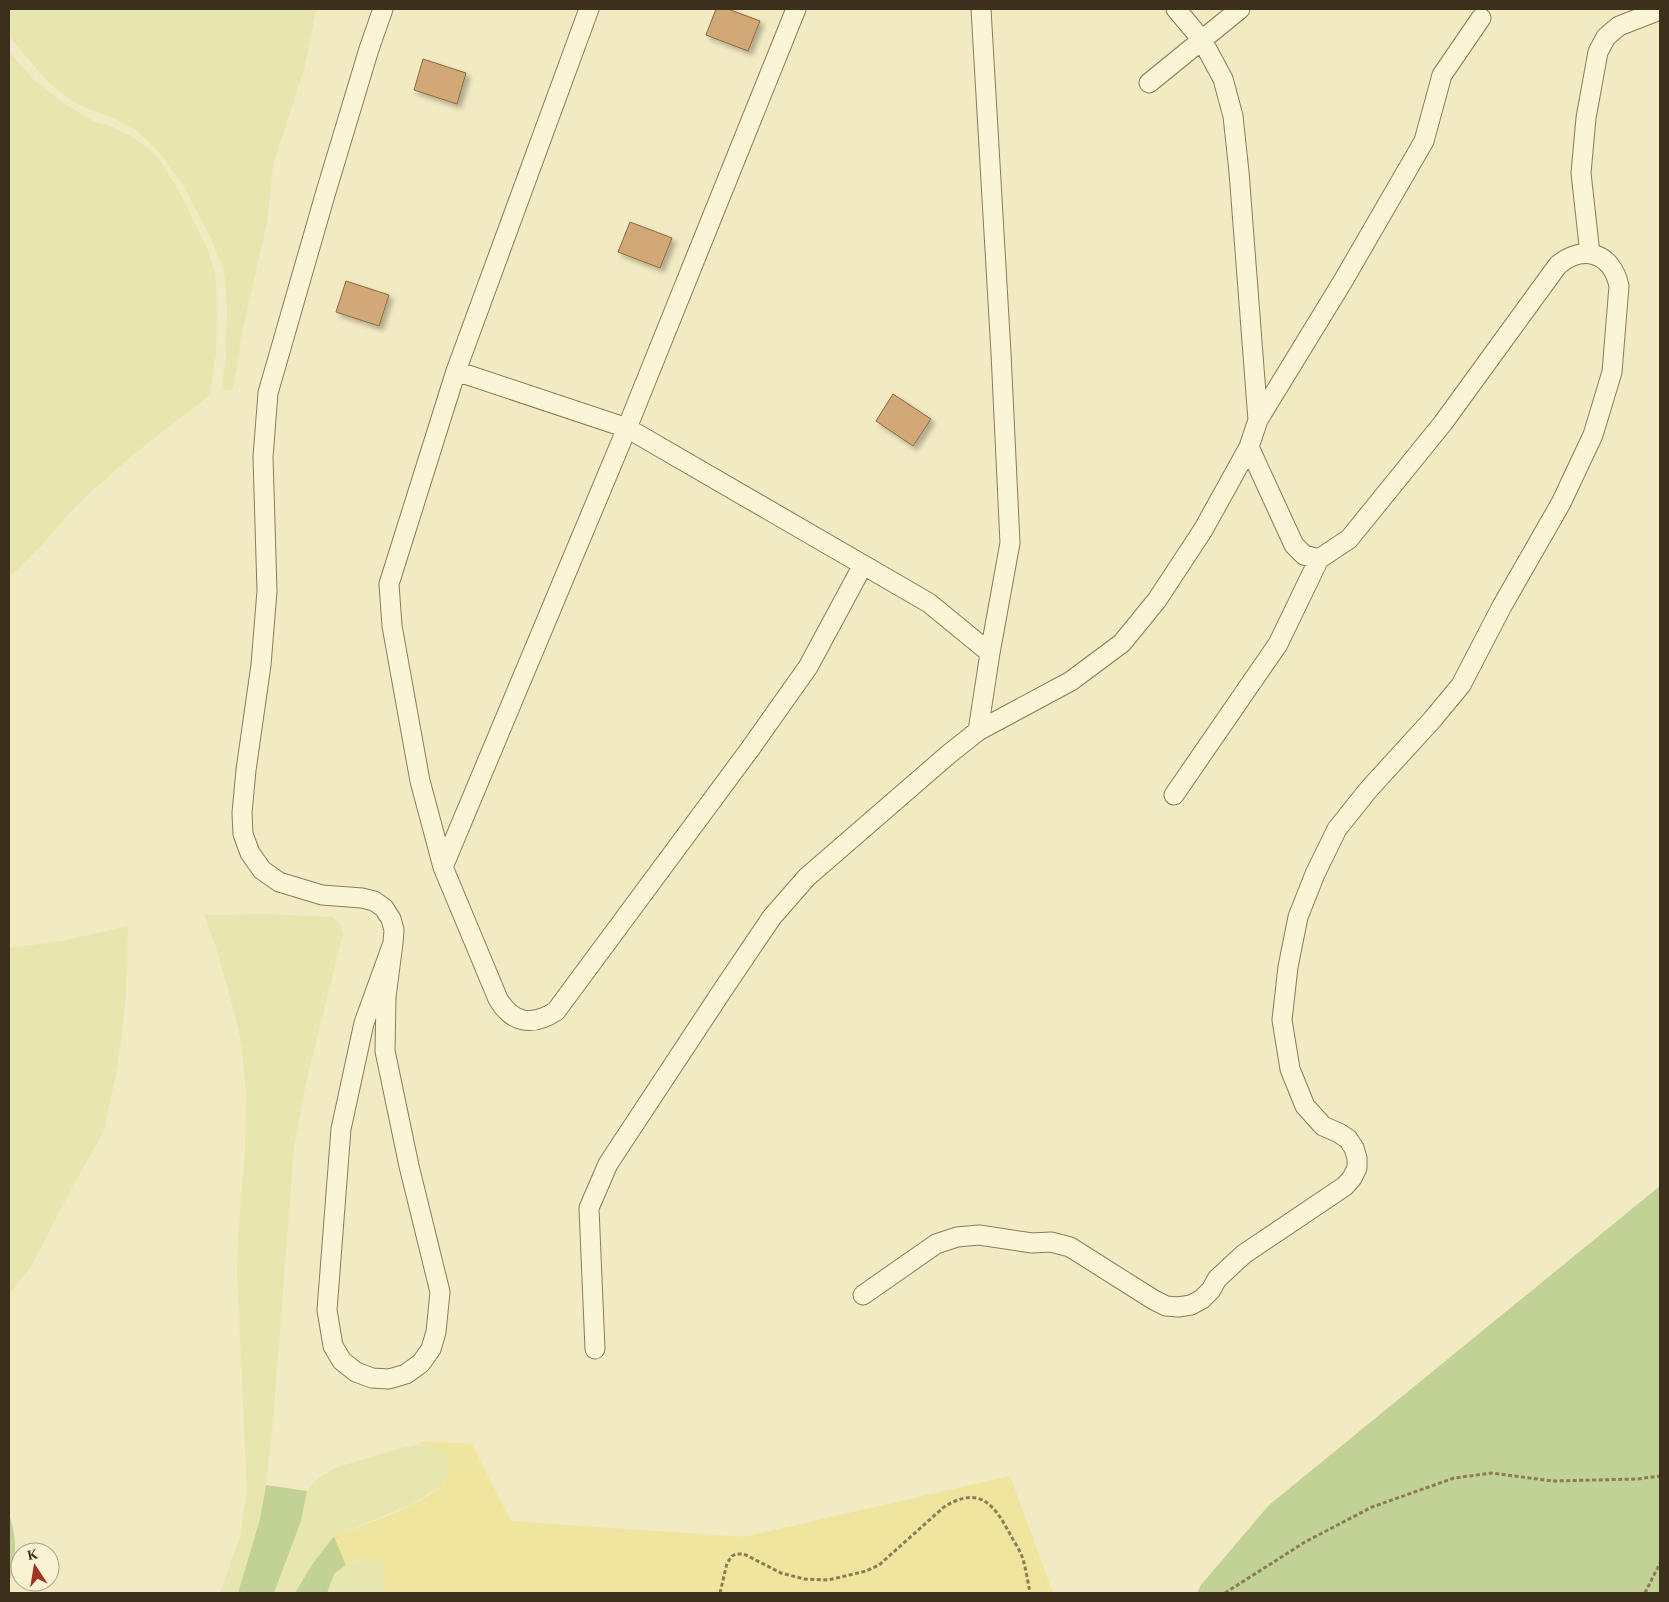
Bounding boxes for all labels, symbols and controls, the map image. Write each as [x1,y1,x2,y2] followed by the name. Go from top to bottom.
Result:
[10,1542,60,1592] north arrow
[25,1543,40,1566] text: K

